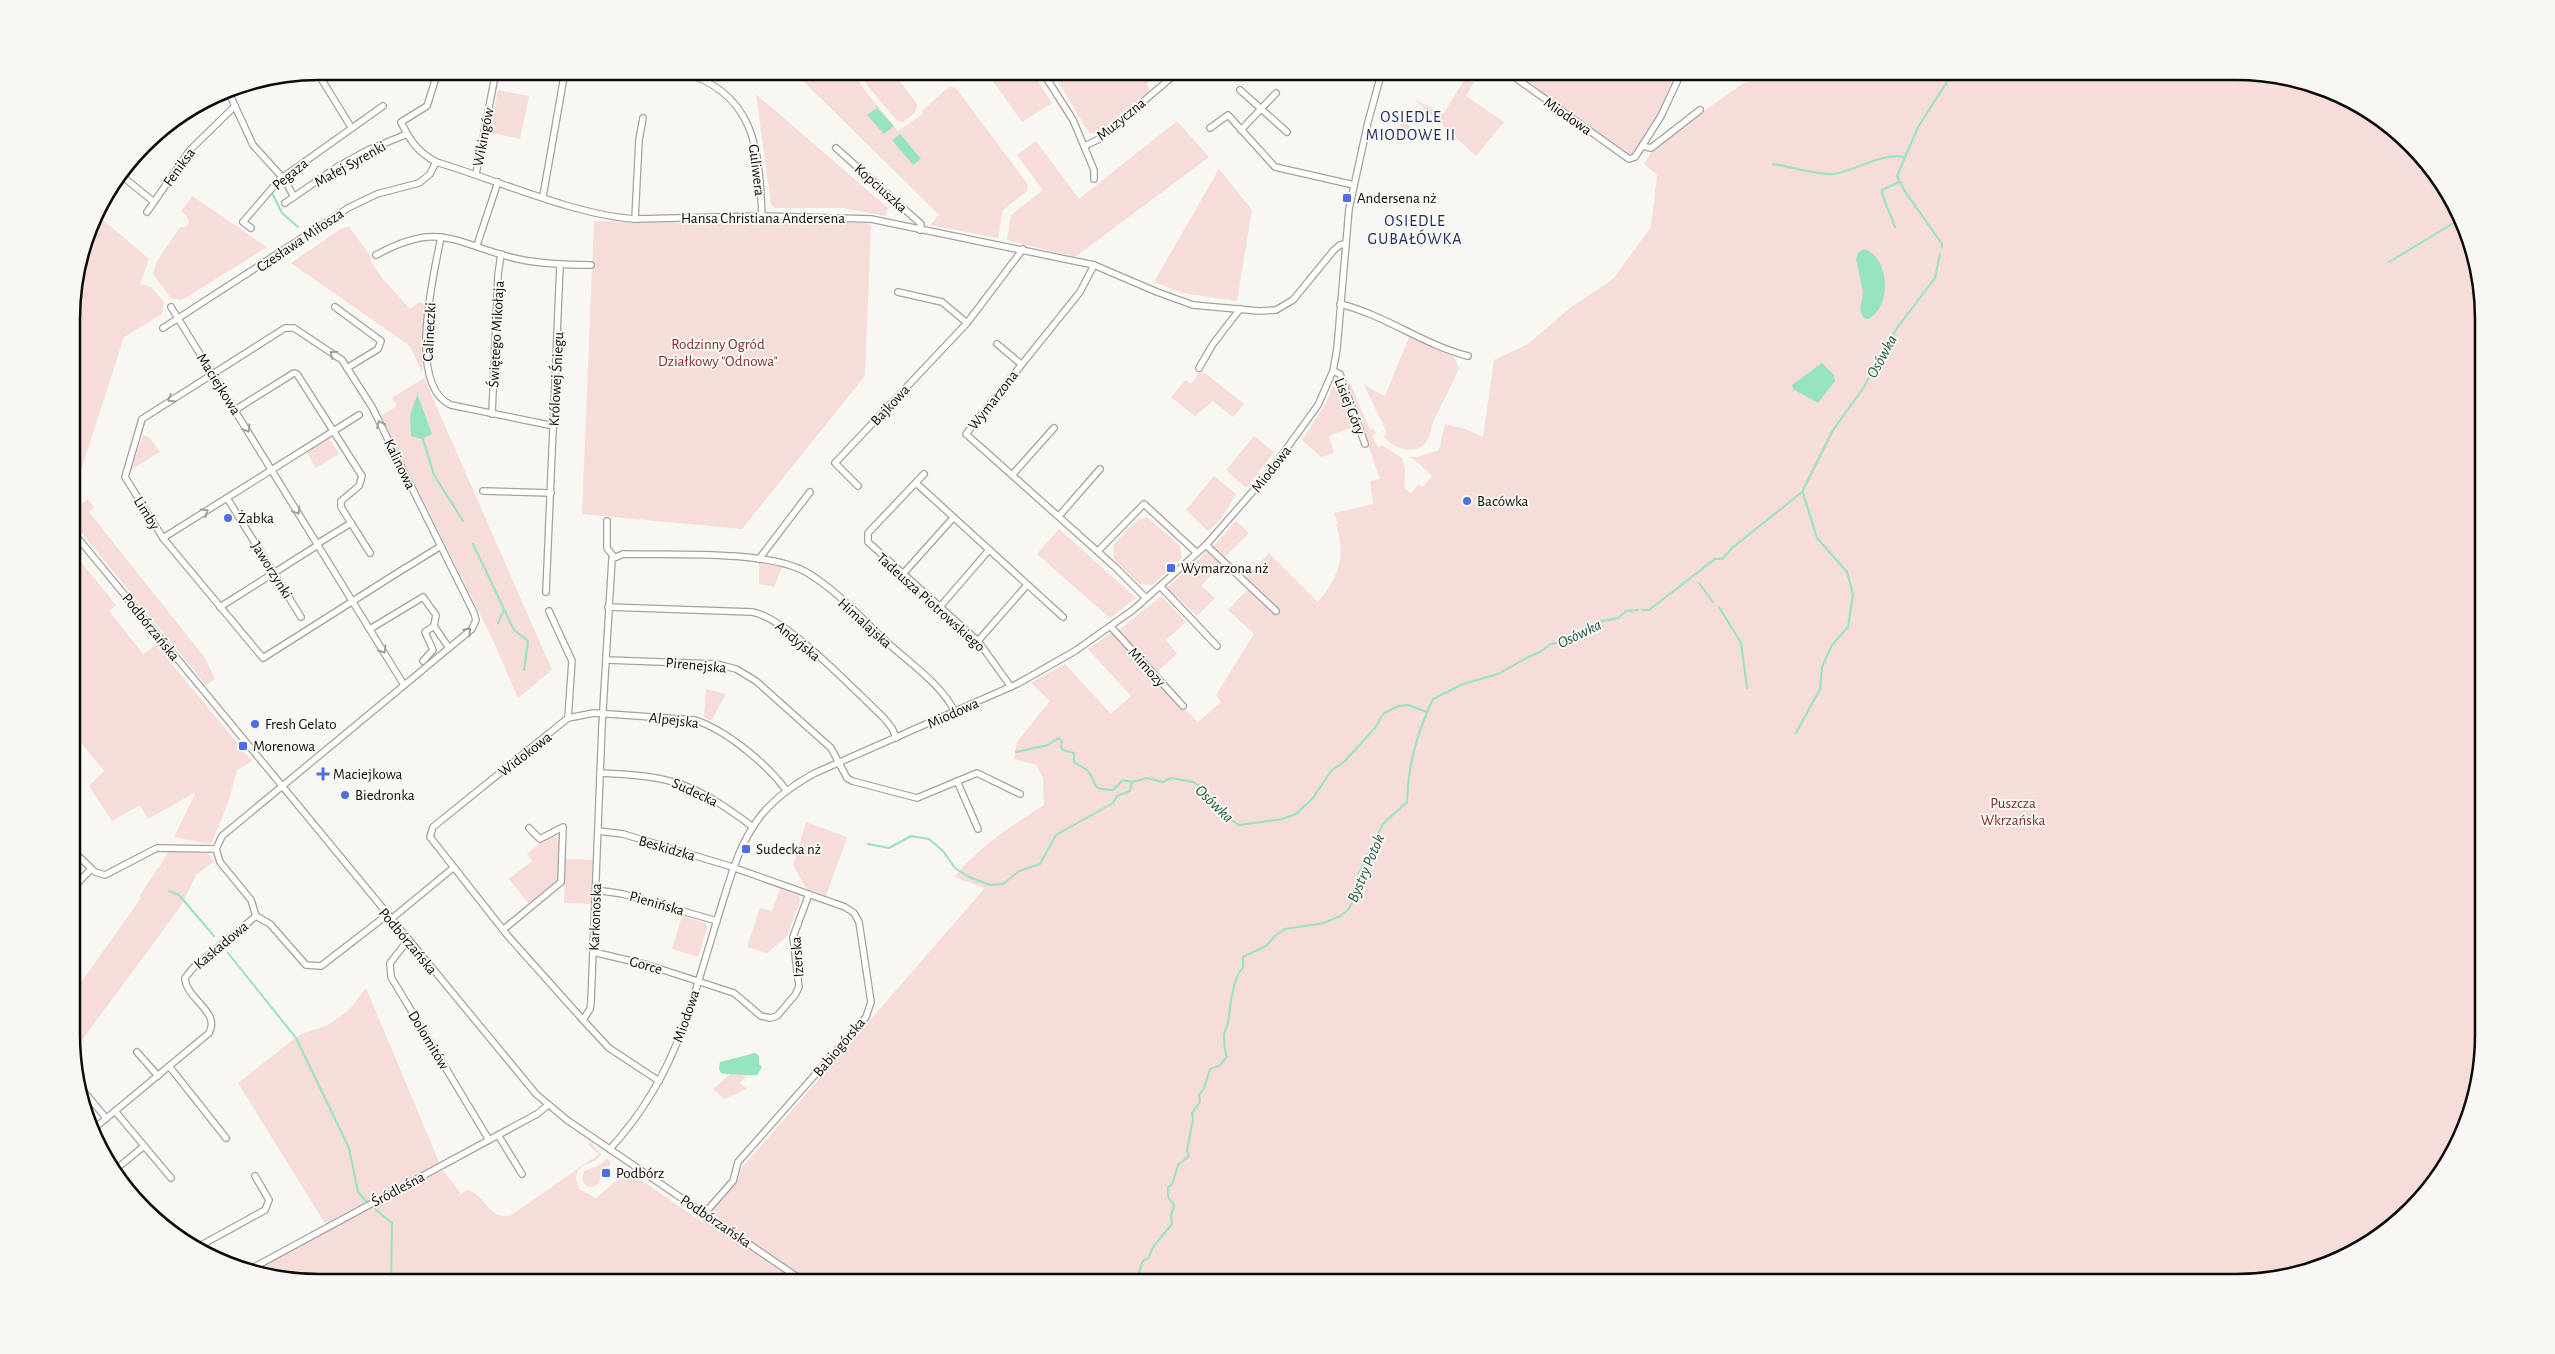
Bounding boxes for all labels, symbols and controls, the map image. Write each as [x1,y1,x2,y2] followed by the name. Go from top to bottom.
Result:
[1094,95,1149,144] street label: Muzyczna
[1541,95,1594,138] street label: Miodowa
[470,106,497,168] street label: Wikingów
[1366,109,1456,143] district label: OSIEDLE MIODOWE II
[312,139,388,190] street label: Małej Syrenki
[746,143,767,197] street label: Guliwera
[161,145,198,189] street label: Feniksa
[270,156,311,193] street label: Pegaza
[851,161,910,216] street label: Kopciuszka
[1357,191,1436,206] place label: Andersena nż
[1341,192,1353,204] marker: Andersena nż
[254,206,346,275] street label: Czesława Miłosza
[681,211,845,226] street label: Hansa Christiana Andersena
[1368,213,1462,247] district label: OSIEDLE GUBAŁÓWKA
[484,280,507,388] street label: Świętego Mikołaja
[420,302,439,362] street label: Calineczki
[545,331,566,427] street label: Królowej Śniegu
[1864,332,1900,381] water label: Osówka
[658,337,778,369] park label: Rodzinny Ogród Działkowy "Odnowa"
[194,351,243,418] street label: Maciejkowa
[330,351,339,360] one-way arrow
[966,368,1021,433] street label: Wymarzona
[1331,376,1368,437] street label: Lisiej Góry
[868,382,913,429] street label: Bajkowa
[167,393,176,403] one-way arrow
[376,420,386,429] one-way arrow
[241,424,250,433] one-way arrow
[381,437,418,492] street label: Kalinowa
[1249,443,1294,495] street label: Miodowa
[131,494,163,533] street label: Limby
[1477,494,1529,509] place label: Bacówka
[1461,495,1473,507] marker: Bacówka
[291,506,301,515] one-way arrow
[199,509,208,518] one-way arrow
[238,509,274,526] place label: Żabka
[222,512,234,524] marker: Żabka
[248,539,295,601] street label: Jaworzynki
[874,550,988,655] street label: Tadeusza Piotrowskiego
[1181,561,1268,576] place label: Wymarzona nż
[1165,562,1177,574] marker: Wymarzona nż
[119,591,182,664] street label: Podbórzańska
[835,596,894,651] street label: Himalajska
[1555,617,1604,651] water label: Osówka
[772,618,823,664] street label: Andyjska
[462,628,471,637] one-way arrow
[376,644,386,653] one-way arrow
[1125,645,1168,690] street label: Mimozy
[665,655,727,676] street label: Pirenejska
[925,695,981,731] street label: Miodowa
[648,710,700,731] street label: Alpejska
[265,717,337,732] place label: Fresh Gelato
[249,718,261,730] marker: Fresh Gelato
[496,729,555,780] street label: Widokowa
[253,739,315,754] place label: Morenowa
[237,740,249,752] marker: Morenowa
[333,767,403,782] place label: Maciejkowa
[317,768,329,780] marker: Maciejkowa
[670,775,720,810] street label: Sudecka
[1192,782,1237,826] water label: Osówka
[355,788,415,803] place label: Biedronka
[339,789,351,801] marker: Biedronka
[1981,796,2045,828] park label: Puszcza Wkrzańska
[1344,832,1387,905] water label: Bystry Potok
[637,833,697,864] street label: Beskidzka
[756,842,821,857] place label: Sudecka nż
[740,843,752,855] marker: Sudecka nż
[587,883,604,951] street label: Karkonoska
[628,888,686,918] street label: Pienińska
[376,905,440,978] street label: Podbórzańska
[191,918,251,972] street label: Kaskadowa
[789,936,806,978] street label: Izerska
[628,954,664,977] street label: Gorce
[670,988,702,1044] street label: Miodowa
[405,1008,452,1072] street label: Dolomitów
[810,1015,868,1080] street label: Babiogórska
[616,1166,664,1181] place label: Podbórz
[368,1167,427,1210] street label: Śródleśna
[600,1167,612,1179] marker: Podbórz
[678,1192,754,1251] street label: Podbórzańska

